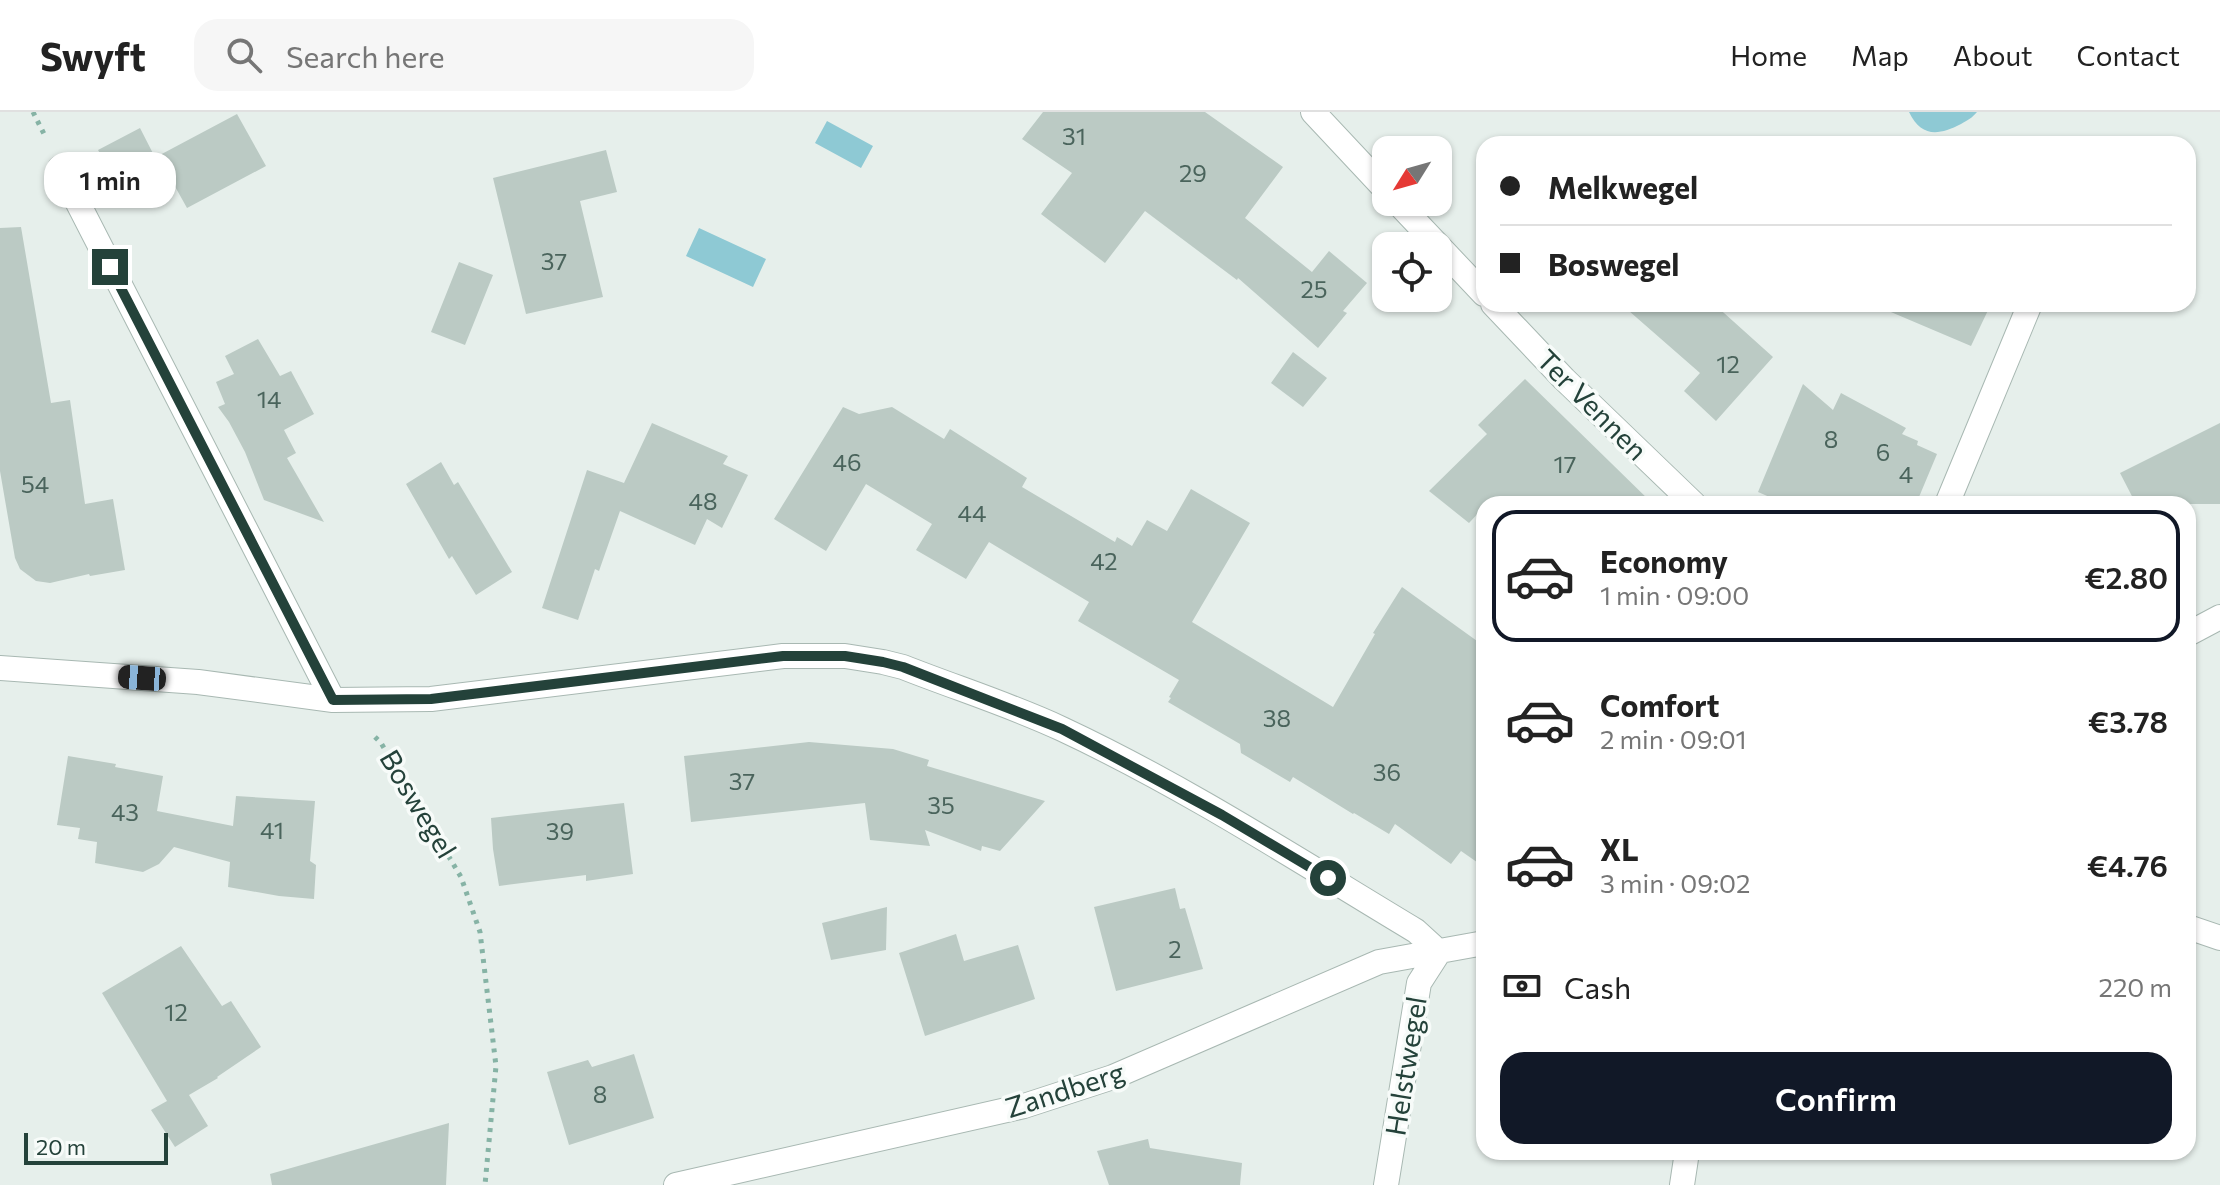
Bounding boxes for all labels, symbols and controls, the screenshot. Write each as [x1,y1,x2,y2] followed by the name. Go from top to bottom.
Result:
[194,19,754,91] search box
[40,32,146,79] text: Swyft
[222,33,266,77] icon: search
[286,37,445,74] text: Search here
[1730,38,1807,72] text: Home
[1851,38,1909,72] text: Map
[1953,38,2033,72] text: About
[2077,38,2180,72] text: Contact
[1062,121,1086,150] house number: 31
[1372,136,1452,216] north arrow
[1372,136,1452,312] map controls
[44,151,176,207] callout: 1 min
[1179,158,1207,187] house number: 29
[79,164,141,195] text: 1 min
[1548,168,1698,205] text: Melkwegel
[1372,232,1452,312] button: locate
[1548,245,1679,282] text: Boswegel
[541,246,567,275] house number: 37
[92,249,128,285] route end
[1300,274,1328,303] house number: 25
[1530,342,1655,467] street label: Ter Vennen
[1716,349,1740,378] house number: 12
[257,384,281,413] house number: 14
[1824,424,1838,453] house number: 8
[1876,437,1890,466] house number: 6
[833,447,861,476] house number: 46
[1554,449,1576,478] house number: 17
[1899,459,1913,488] house number: 4
[21,469,49,498] house number: 54
[689,486,717,515] house number: 48
[958,498,986,527] house number: 44
[1504,540,1576,612] icon: car
[1600,542,1728,579] text: Economy
[1090,546,1118,575] house number: 42
[2085,558,2168,595] text: €2.80
[1600,579,1749,610] text: 1 min · 09:00
[117,664,167,692] car
[1504,684,1576,756] icon: car
[1600,686,1719,723] text: Comfort
[2088,702,2168,739] text: €3.78
[1263,703,1291,732] house number: 38
[1600,723,1747,754] text: 2 min · 09:01
[373,743,464,864] street label: Boswegel
[1373,757,1401,786] house number: 36
[729,766,755,795] house number: 37
[927,790,955,819] house number: 35
[111,797,139,826] house number: 43
[260,815,284,844] house number: 41
[546,816,574,845] house number: 39
[1504,828,1576,900] icon: car
[1600,830,1639,867] text: XL
[2087,846,2168,883] text: €4.76
[1310,860,1346,896] route start
[1600,867,1750,898] text: 3 min · 09:02
[1168,934,1182,963] house number: 2
[1500,964,1544,1008] icon: cash
[1564,968,1631,1005] text: Cash
[2099,971,2172,1002] text: 220 m
[1377,994,1433,1138] street label: Helstwegel
[164,997,188,1026] house number: 12
[1500,1052,2172,1144] button: Confirm
[1001,1054,1129,1124] street label: Zandberg
[593,1079,607,1108] house number: 8
[24,1129,168,1165] scale bar
[36,1133,86,1160] text: 20 m

